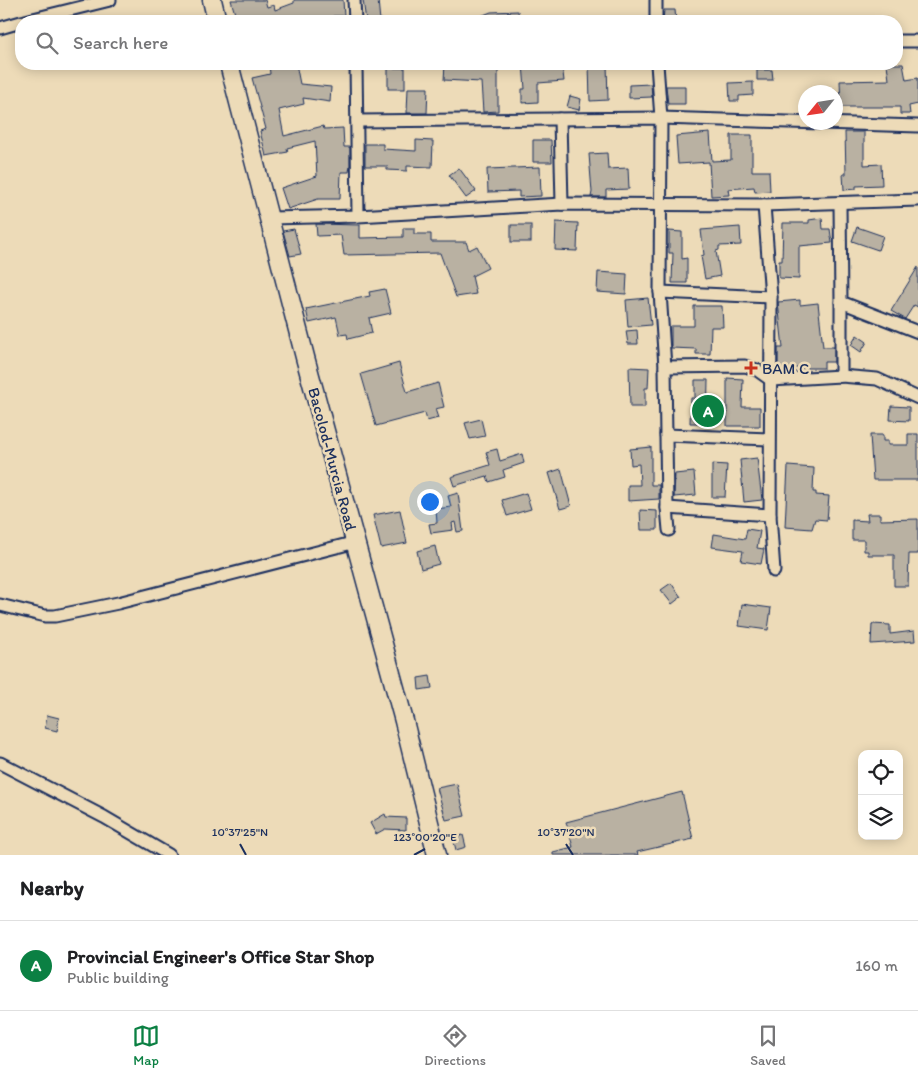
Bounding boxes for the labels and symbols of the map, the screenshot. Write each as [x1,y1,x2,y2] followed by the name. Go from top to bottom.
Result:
[798,85,843,130] north arrow
[762,359,809,378] place label: BAM C
[744,361,758,375] marker: BAM C
[304,385,361,533] street label: Bacolod-Murcia Road
[692,392,724,430] pin: A
[417,489,443,515] your location
[212,825,268,839] text: 10°37'25"N
[537,825,595,839] text: 10°37'20"N
[393,830,457,844] text: 123°00'20"E

